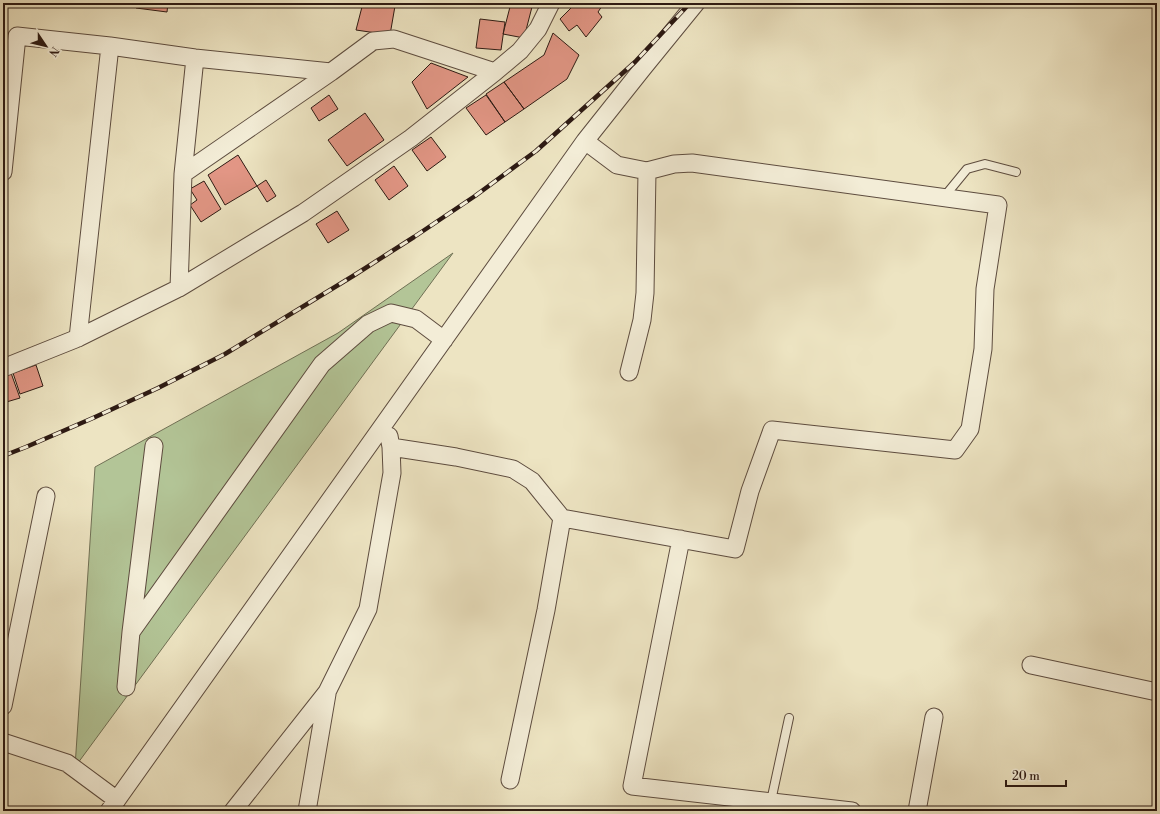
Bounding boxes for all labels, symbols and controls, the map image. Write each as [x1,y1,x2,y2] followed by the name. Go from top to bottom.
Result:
[26,26,66,66] north arrow
[45,44,62,59] text: N
[1006,762,1066,788] scale bar
[1012,769,1040,784] text: 20 m

